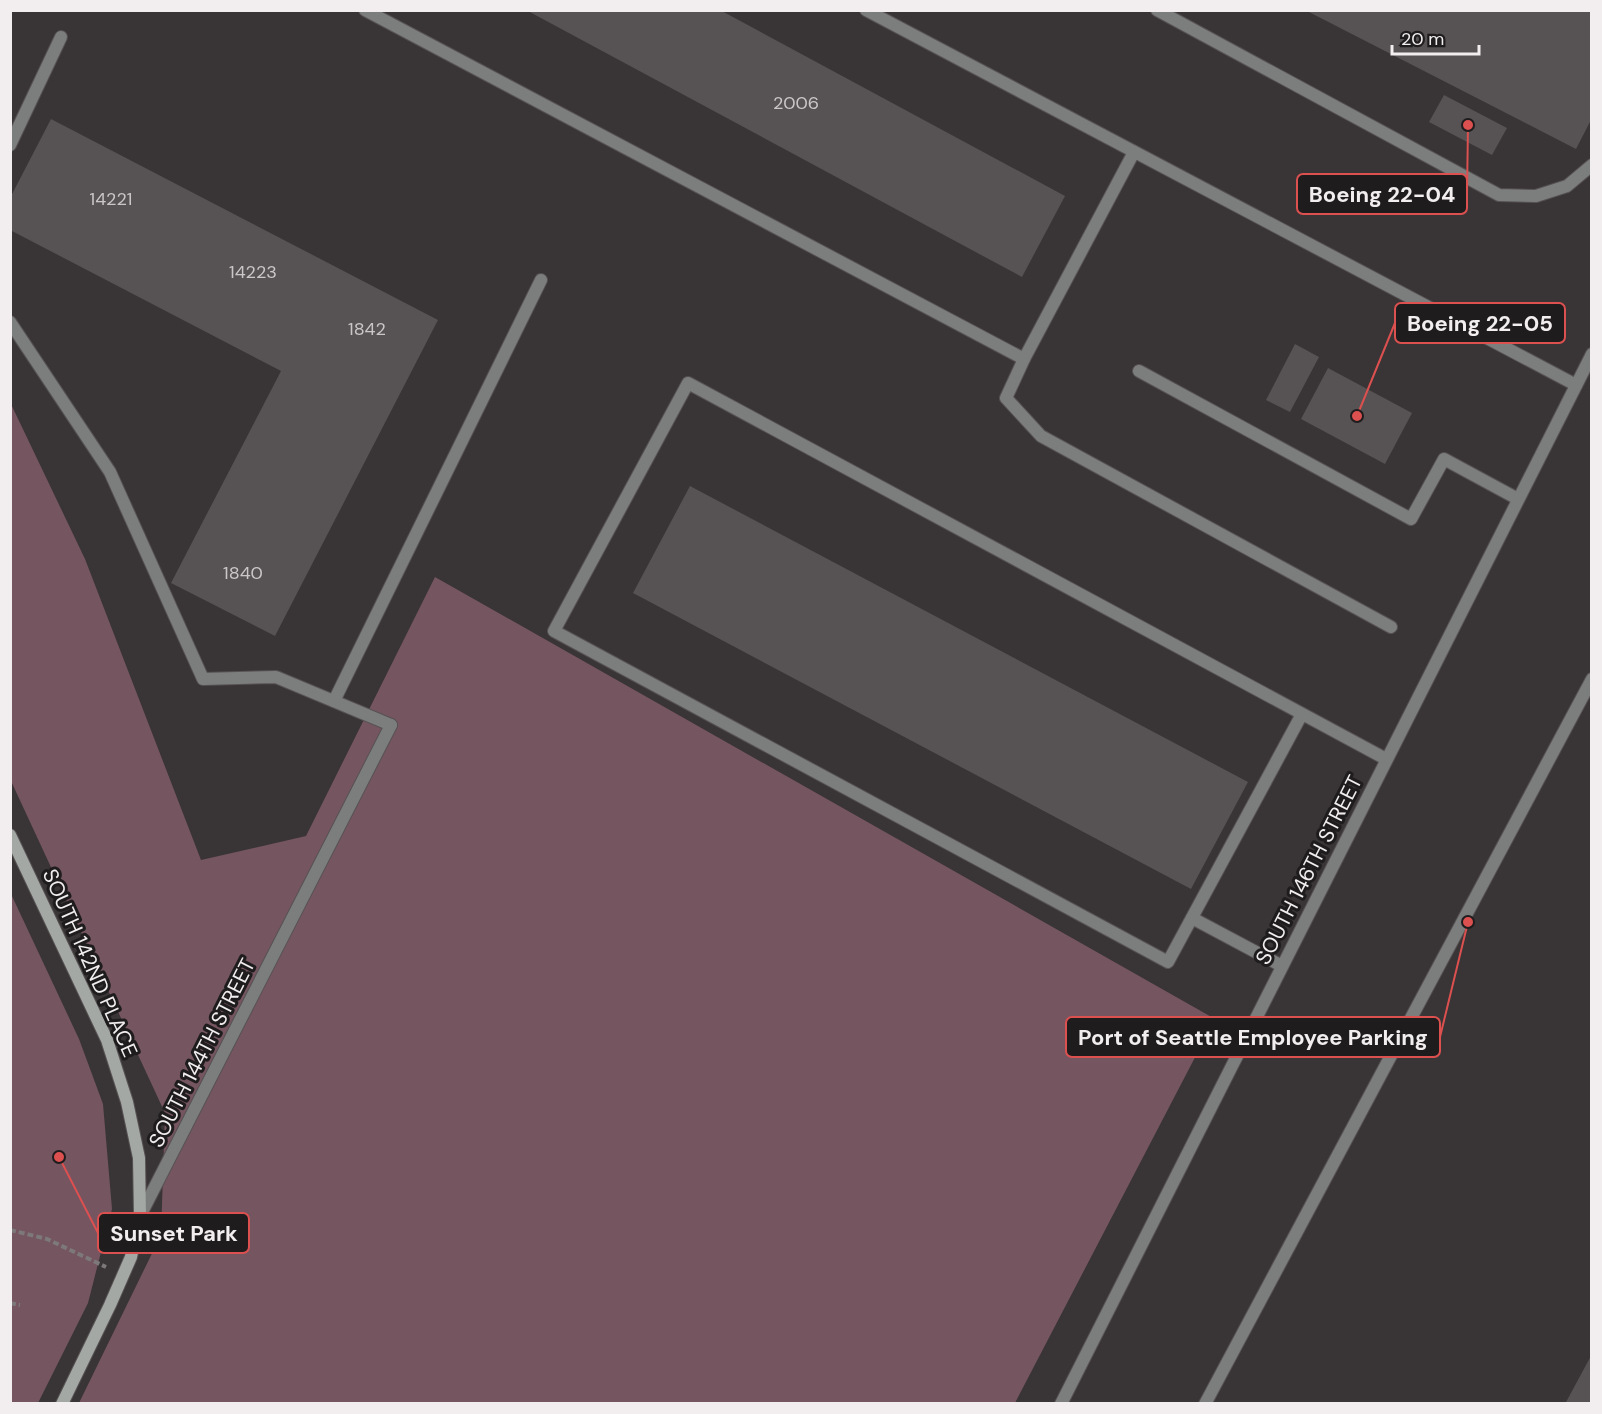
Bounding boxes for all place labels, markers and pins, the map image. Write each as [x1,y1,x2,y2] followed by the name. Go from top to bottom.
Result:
[1297,174,1467,214] callout: Boeing 22-04
[1395,303,1565,343] callout: Boeing 22-05
[1066,1017,1440,1057] callout: Port of Seattle Employee Parking
[98,1213,249,1253] callout: Sunset Park

